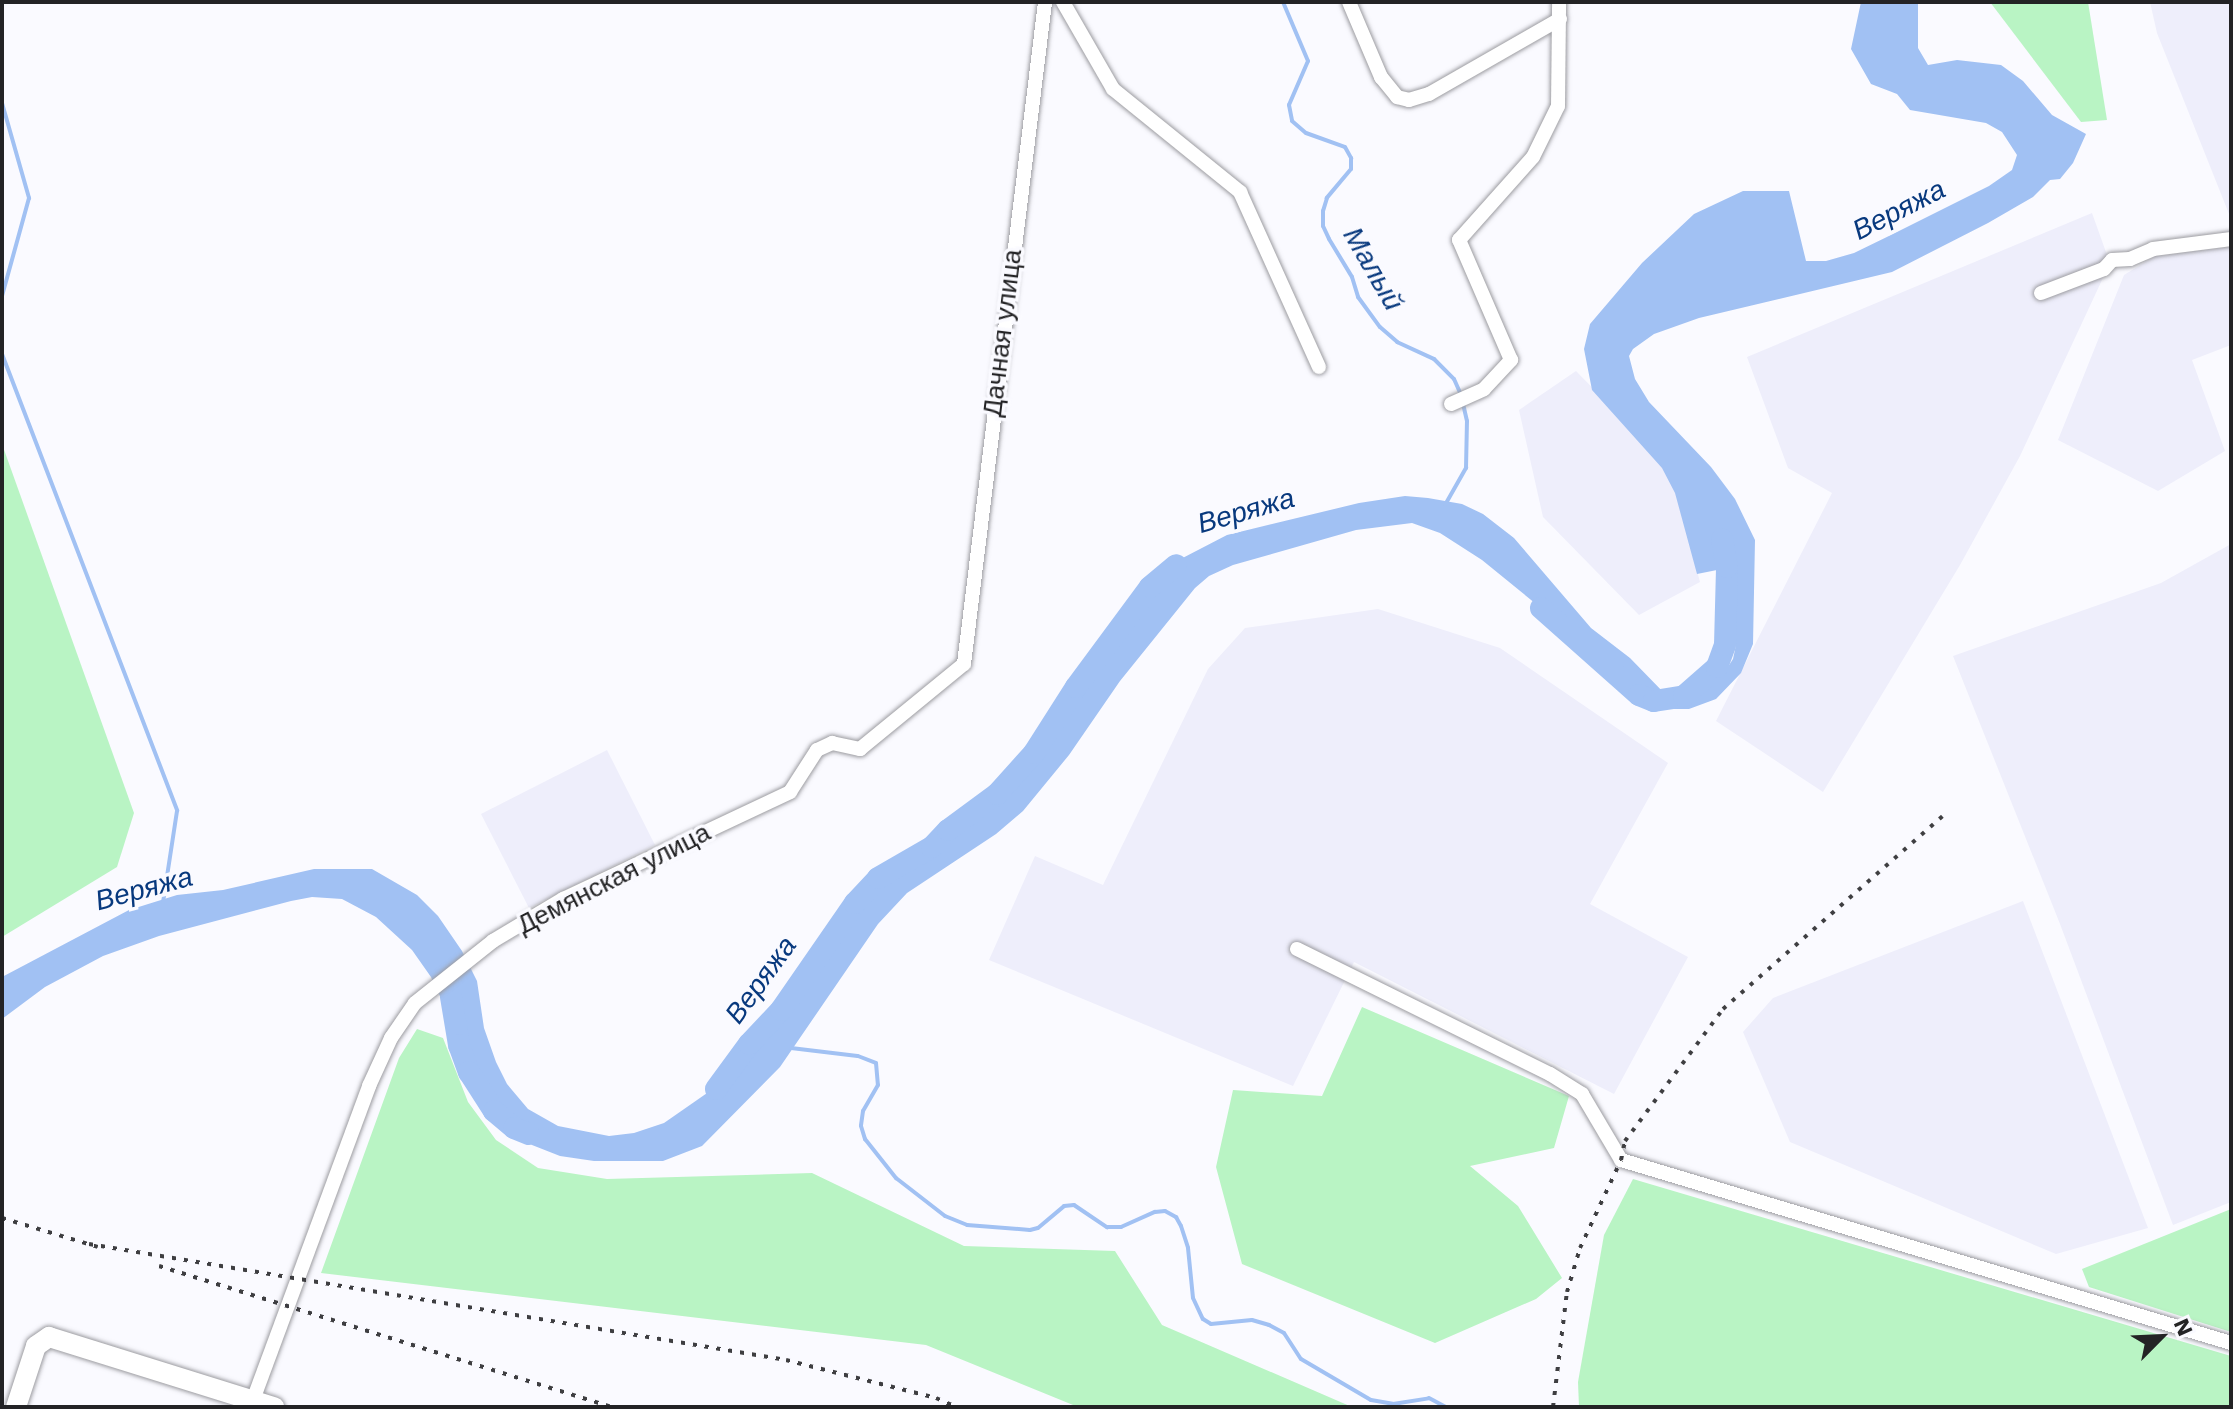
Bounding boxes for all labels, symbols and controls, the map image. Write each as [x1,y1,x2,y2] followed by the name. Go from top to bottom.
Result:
[1847,172,1951,248] water label: Веряжа
[1336,221,1410,317] water label: Малый
[977,248,1029,418] street label: Дачная улица
[1194,481,1298,541] water label: Веряжа
[512,817,716,941] street label: Демянская улица
[92,860,196,918] water label: Веряжа
[718,930,804,1030] water label: Веряжа
[2121,1297,2201,1377] north arrow
[2169,1314,2198,1340] text: N

